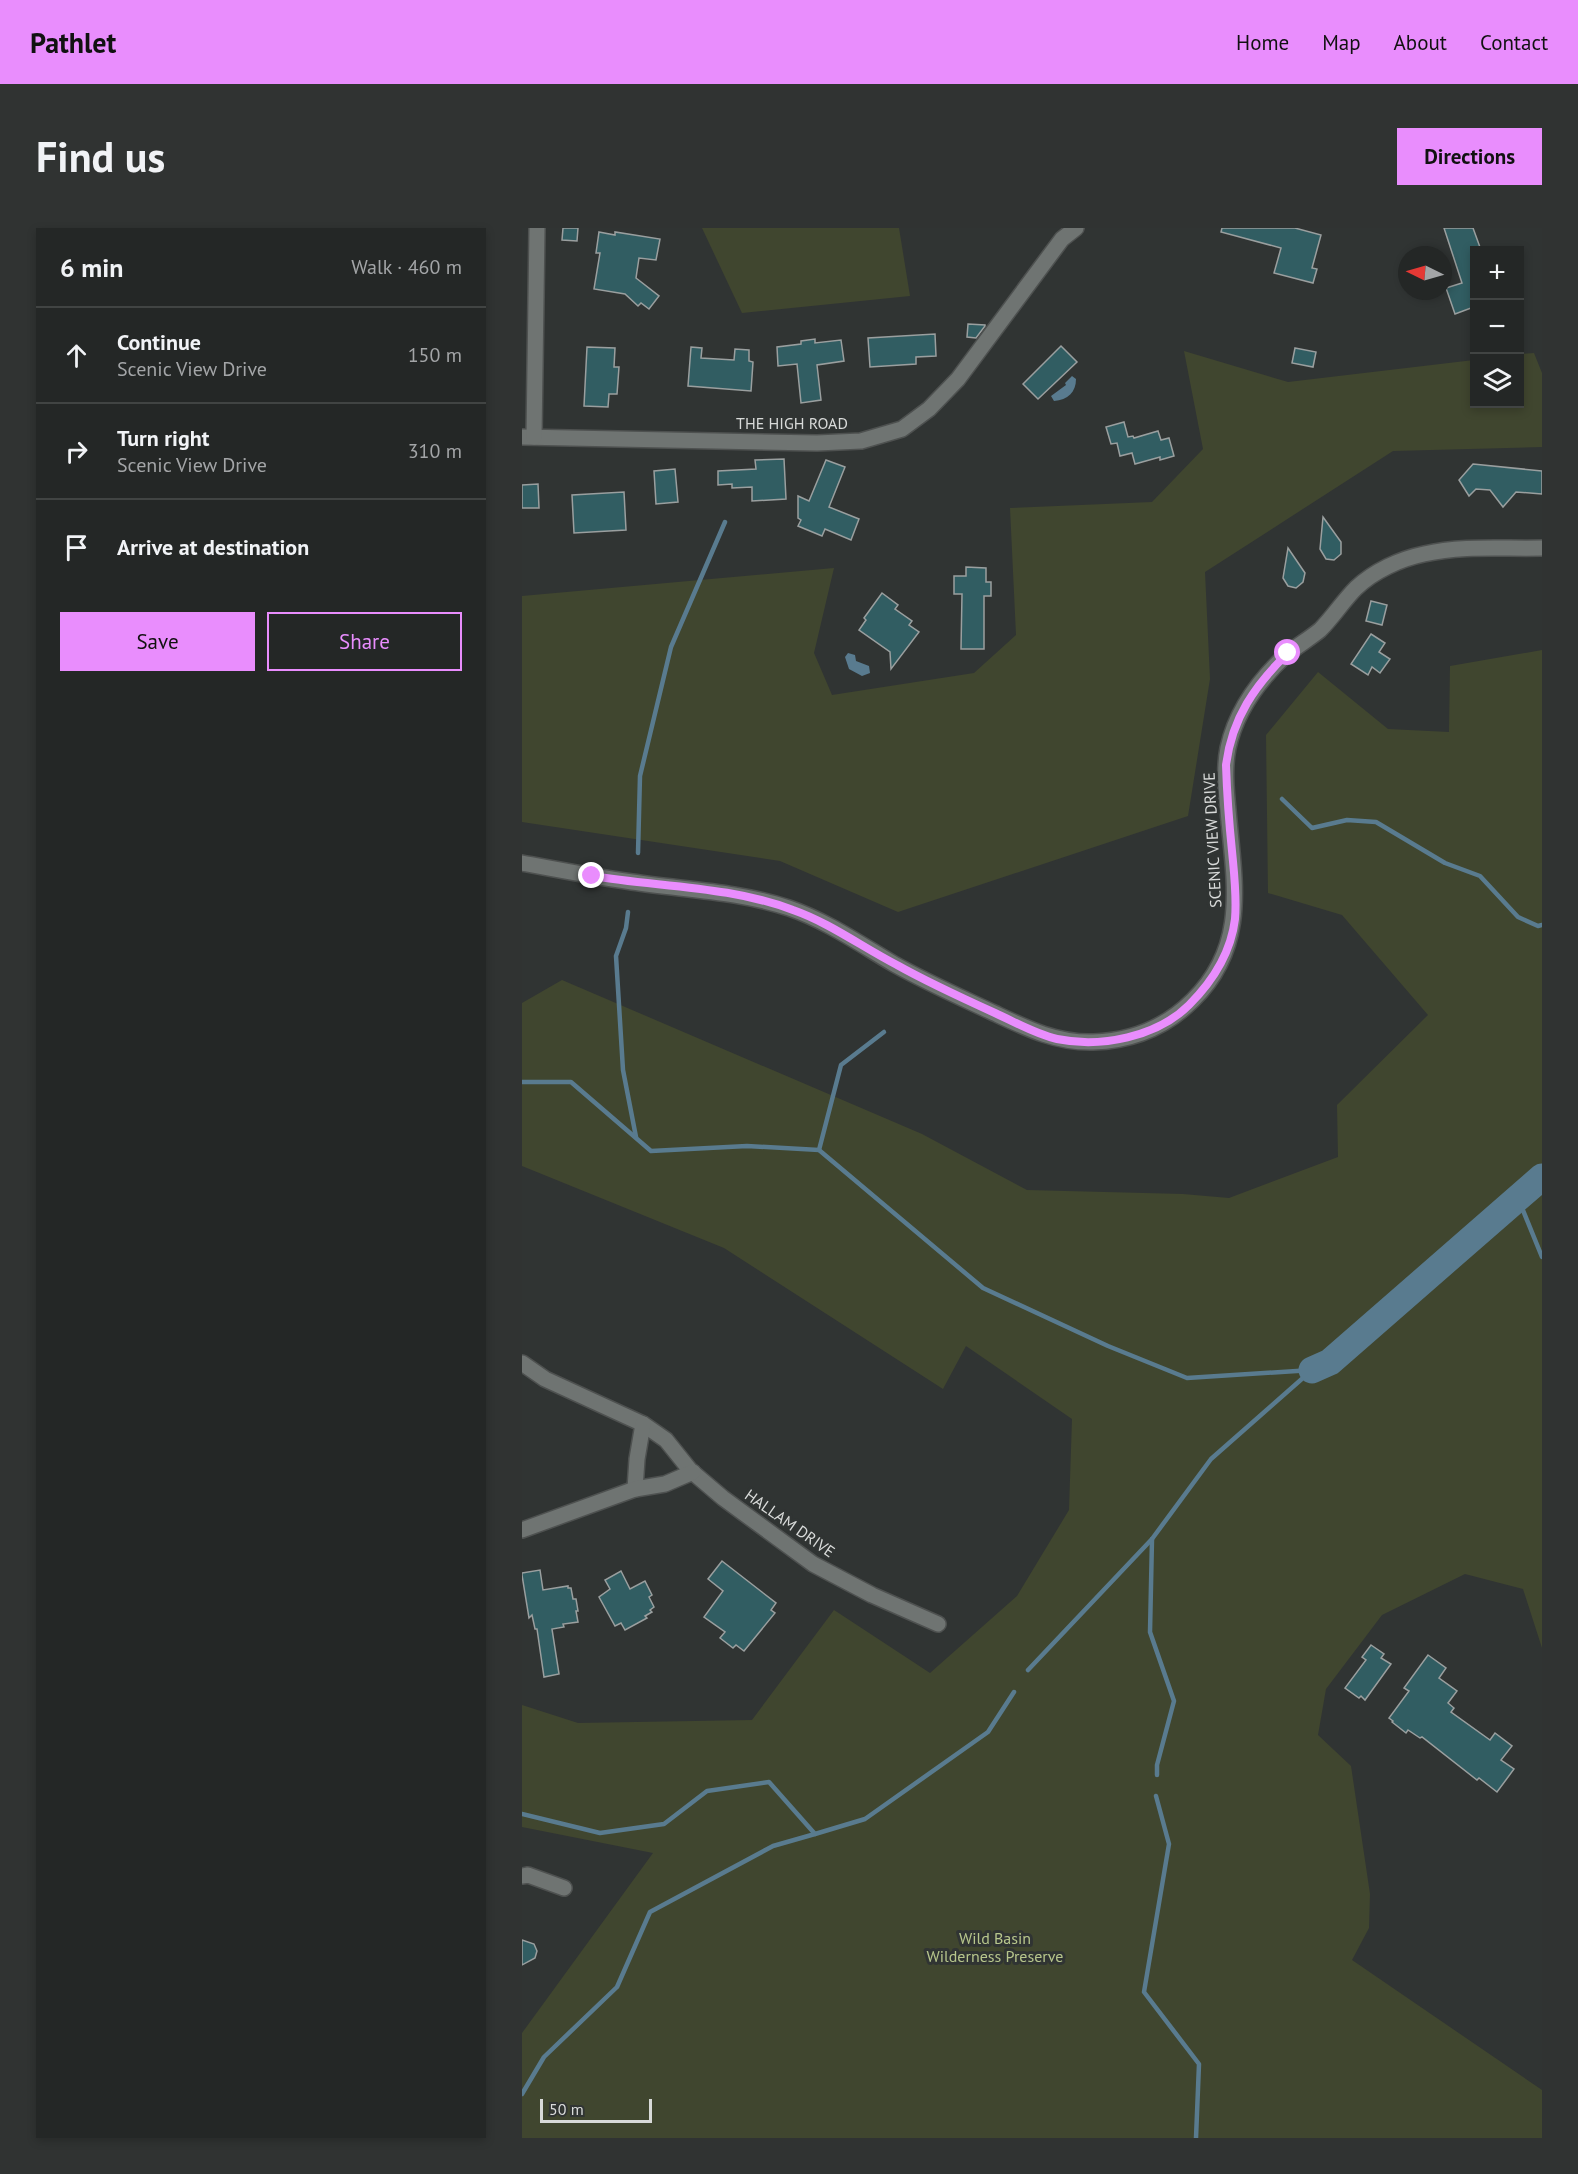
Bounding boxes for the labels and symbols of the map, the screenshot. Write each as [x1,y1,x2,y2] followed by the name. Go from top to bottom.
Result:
[1398,246,1452,300] north arrow
[736,413,848,433] street label: THE HIGH ROAD
[1274,639,1300,665] route start
[1198,772,1226,908] street label: SCENIC VIEW DRIVE
[578,862,604,888] route end
[741,1485,839,1561] street label: HALLAM DRIVE
[927,1928,1063,1966] park label: Wild Basin Wilderness Preserve
[540,2096,652,2124] scale bar

